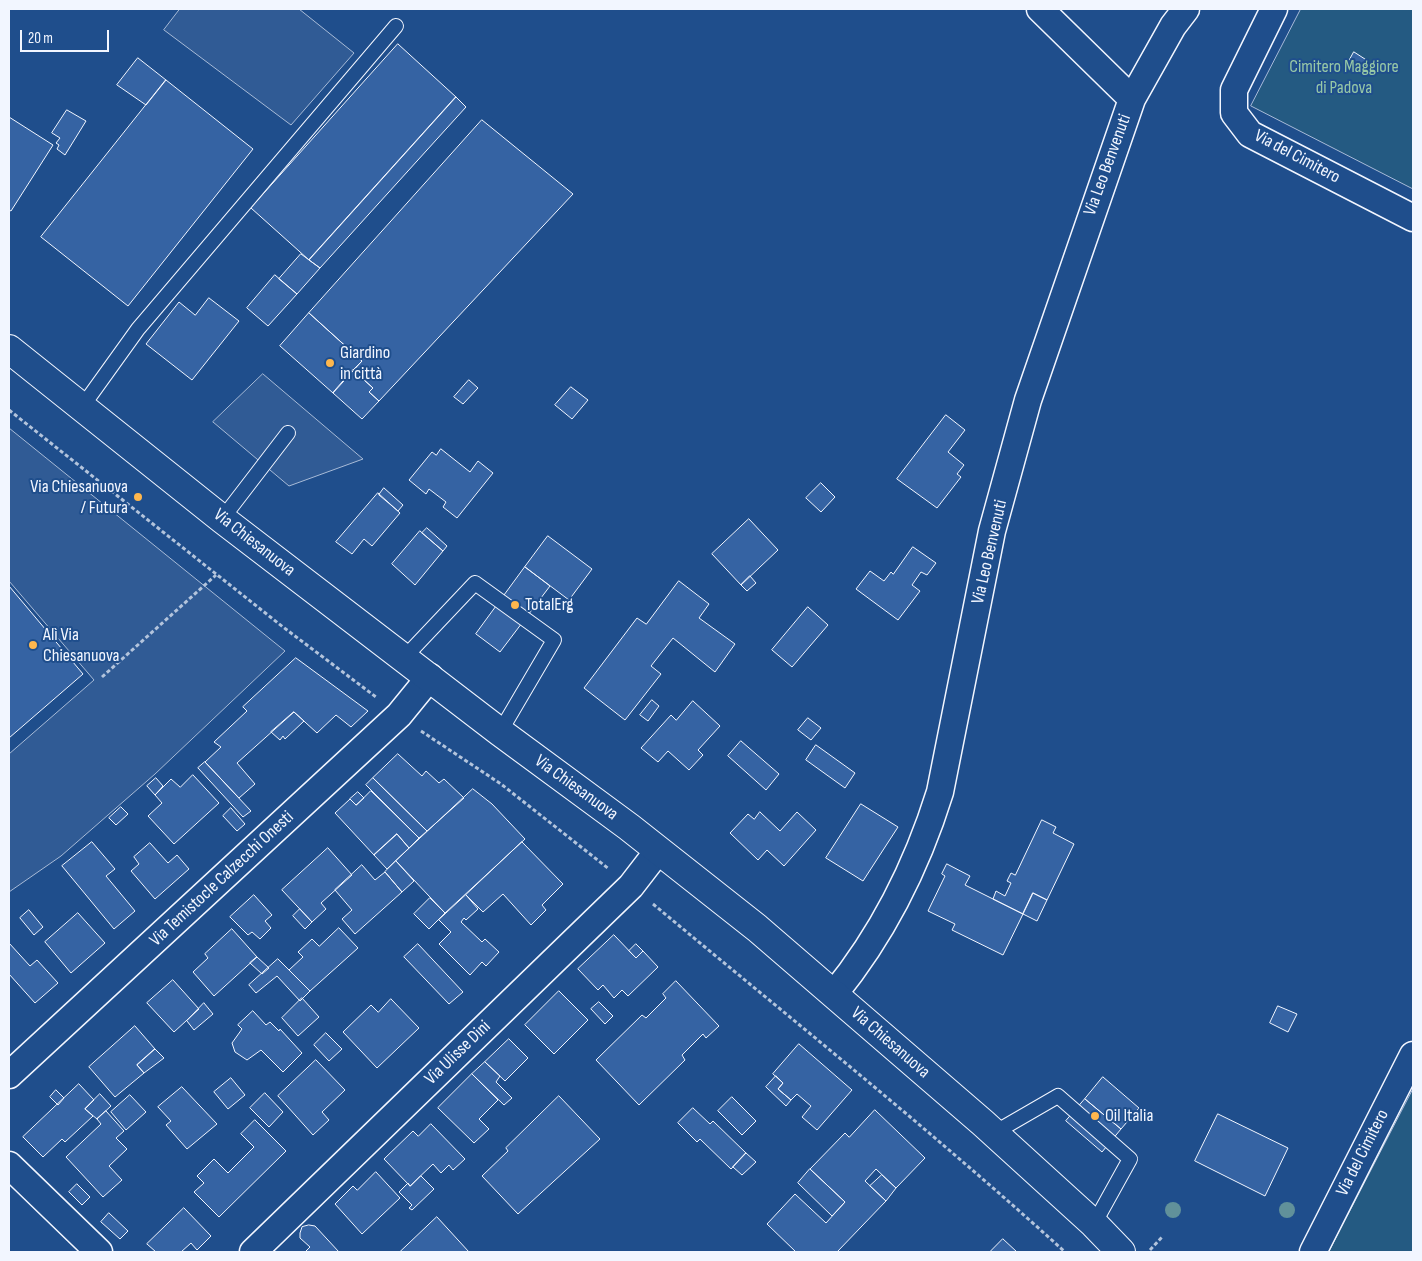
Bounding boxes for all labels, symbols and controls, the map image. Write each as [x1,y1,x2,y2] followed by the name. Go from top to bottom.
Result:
[22,20,111,52] scale bar
[28,29,53,48] text: 20 m
[1289,56,1399,98] park label: Cimitero Maggiore di Padova
[1080,111,1136,219] street label: Via Leo Benvenuti
[1250,125,1344,189] street label: Via del Cimitero
[340,342,390,384] place label: Giardino in città
[324,357,336,369] marker: Giardino in città
[30,476,128,518] place label: Via Chiesanuova / Futura
[132,491,144,503] marker: Via Chiesanuova / Futura
[968,498,1012,606] street label: Via Leo Benvenuti
[209,504,299,582] street label: Via Chiesanuova
[525,594,574,616] place label: TotalErg
[509,599,521,611] marker: TotalErg
[43,624,120,666] place label: Alì Via Chiesanuova
[27,639,39,651] marker: Alì Via Chiesanuova
[530,751,622,825] street label: Via Chiesanuova
[146,807,298,951] street label: Via Temistocle Calzecchi Onesti
[846,1003,934,1083] street label: Via Chiesanuova
[421,1016,495,1090] street label: Via Ulisse Dini
[1105,1105,1153,1127] place label: Oil Italia
[1332,1106,1394,1200] street label: Via del Cimitero
[1089,1110,1101,1122] marker: Oil Italia

